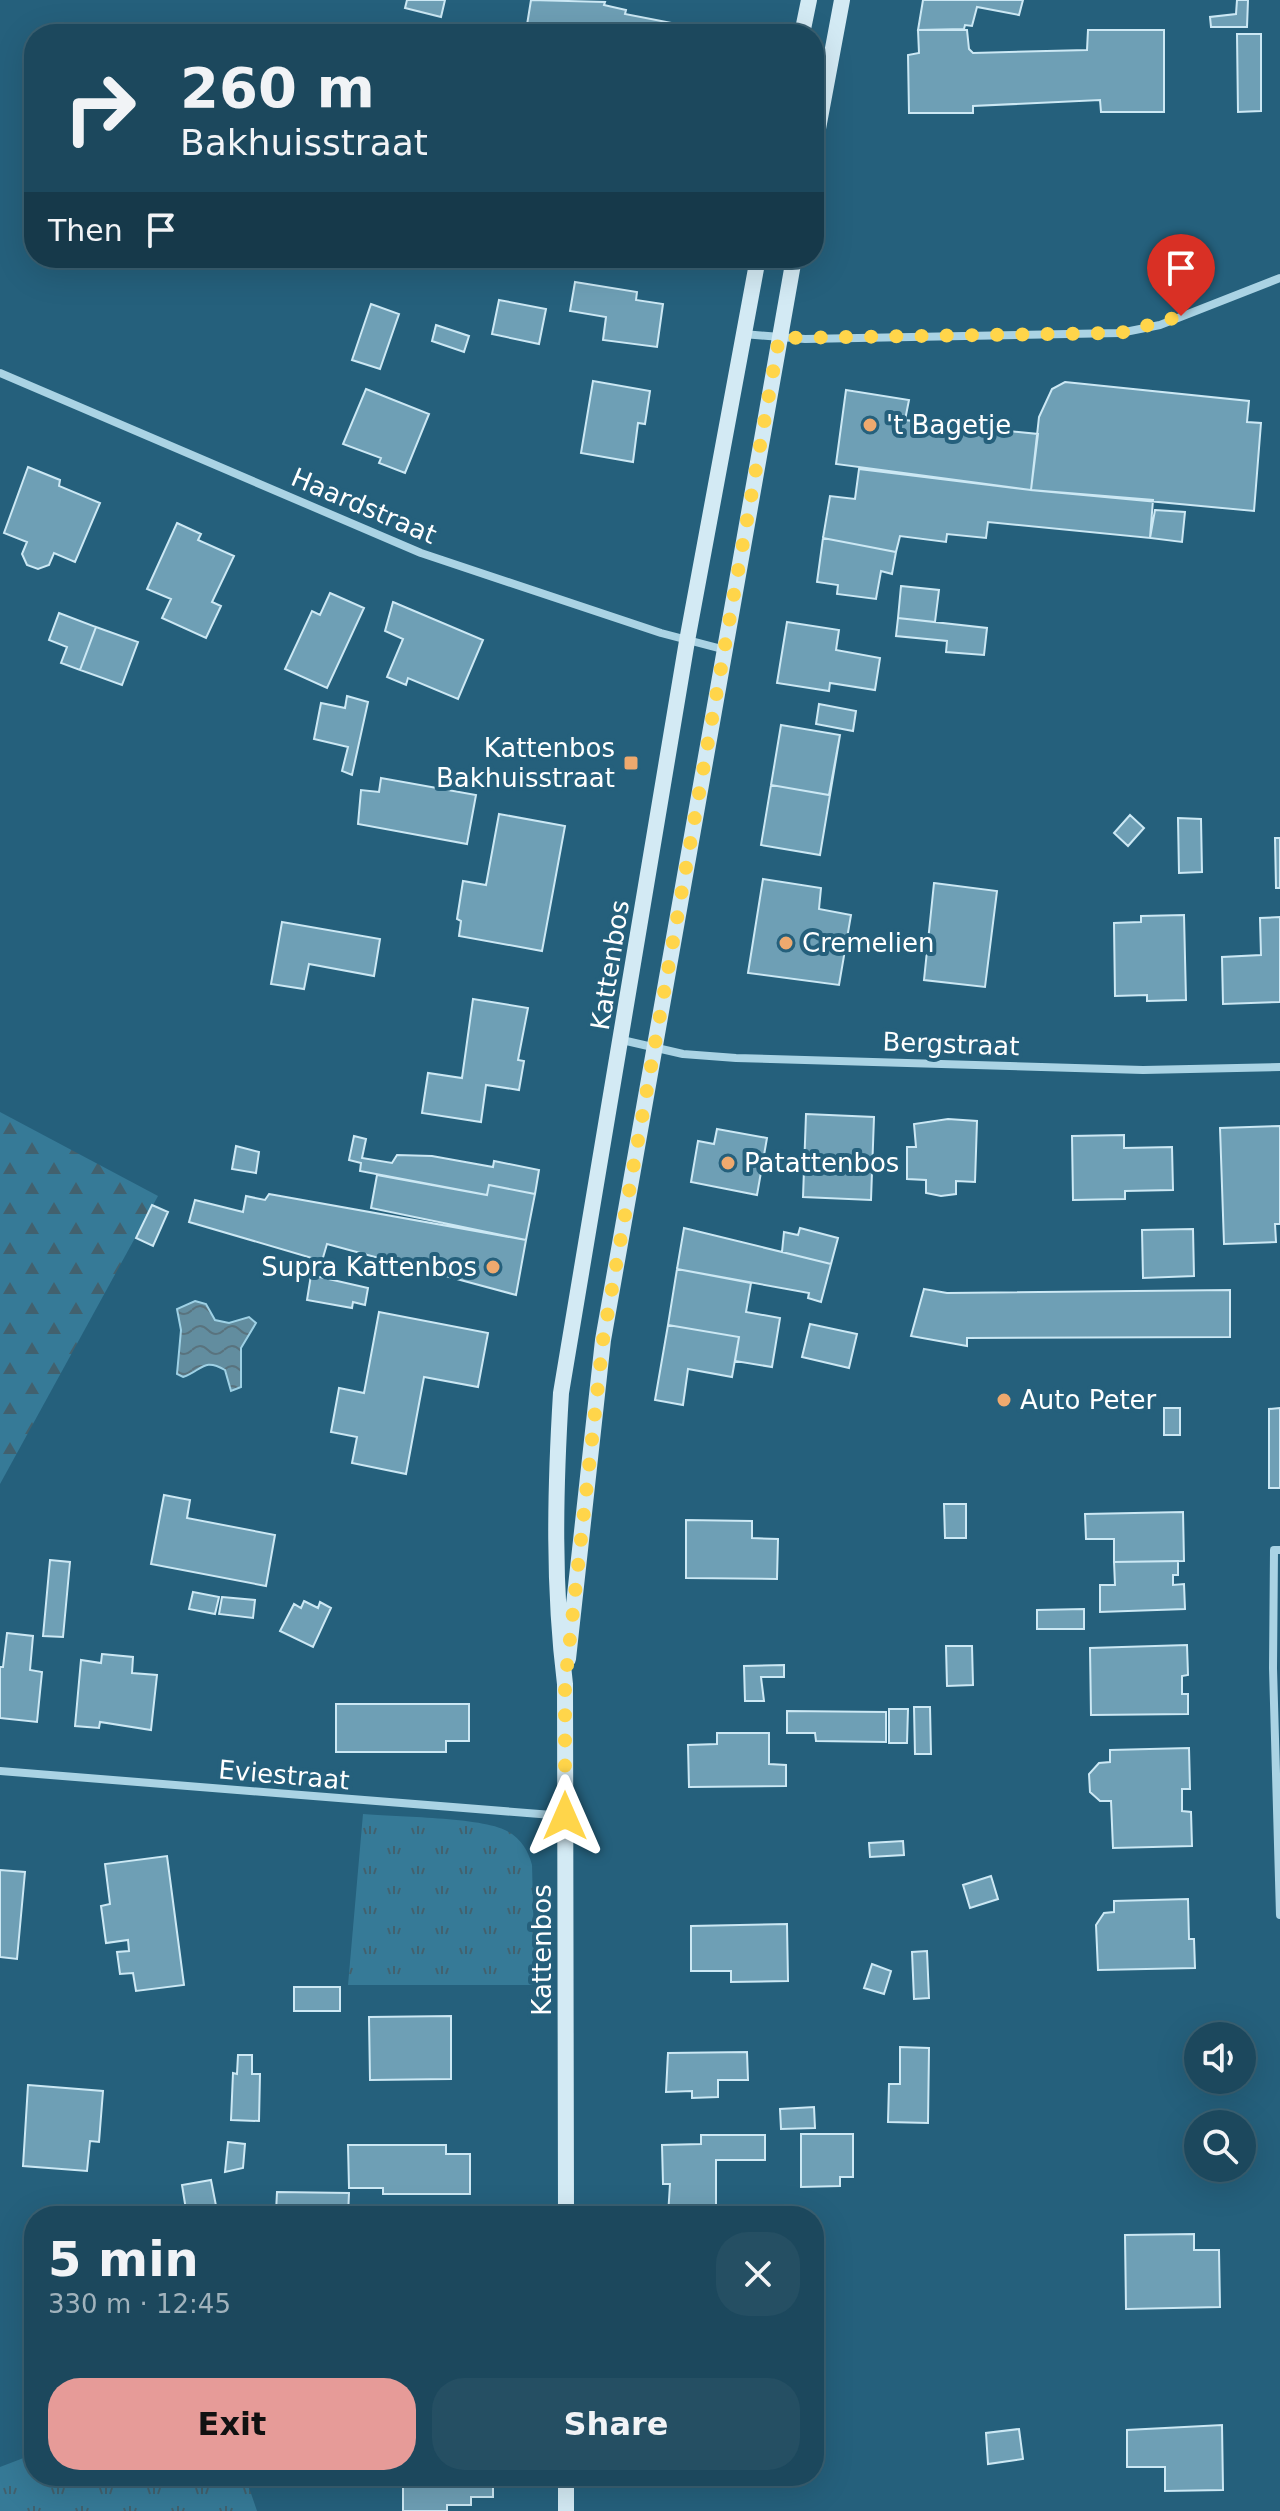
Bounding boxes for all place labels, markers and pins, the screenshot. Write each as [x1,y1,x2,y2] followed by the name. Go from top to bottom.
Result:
[1147,234,1215,316] pin
[886,410,1011,440] place label: 't Bagetje
[861,416,879,434] marker: 't Bagetje
[436,733,615,793] place label: Kattenbos Bakhuisstraat
[622,754,640,772] marker: Kattenbos Bakhuisstraat
[802,928,935,958] place label: Cremelien
[777,934,795,952] marker: Cremelien
[744,1148,899,1178] place label: Patattenbos
[719,1154,737,1172] marker: Patattenbos
[261,1252,477,1282] place label: Supra Kattenbos
[484,1258,502,1276] marker: Supra Kattenbos
[1020,1385,1157,1415] place label: Auto Peter
[995,1391,1013,1409] marker: Auto Peter

